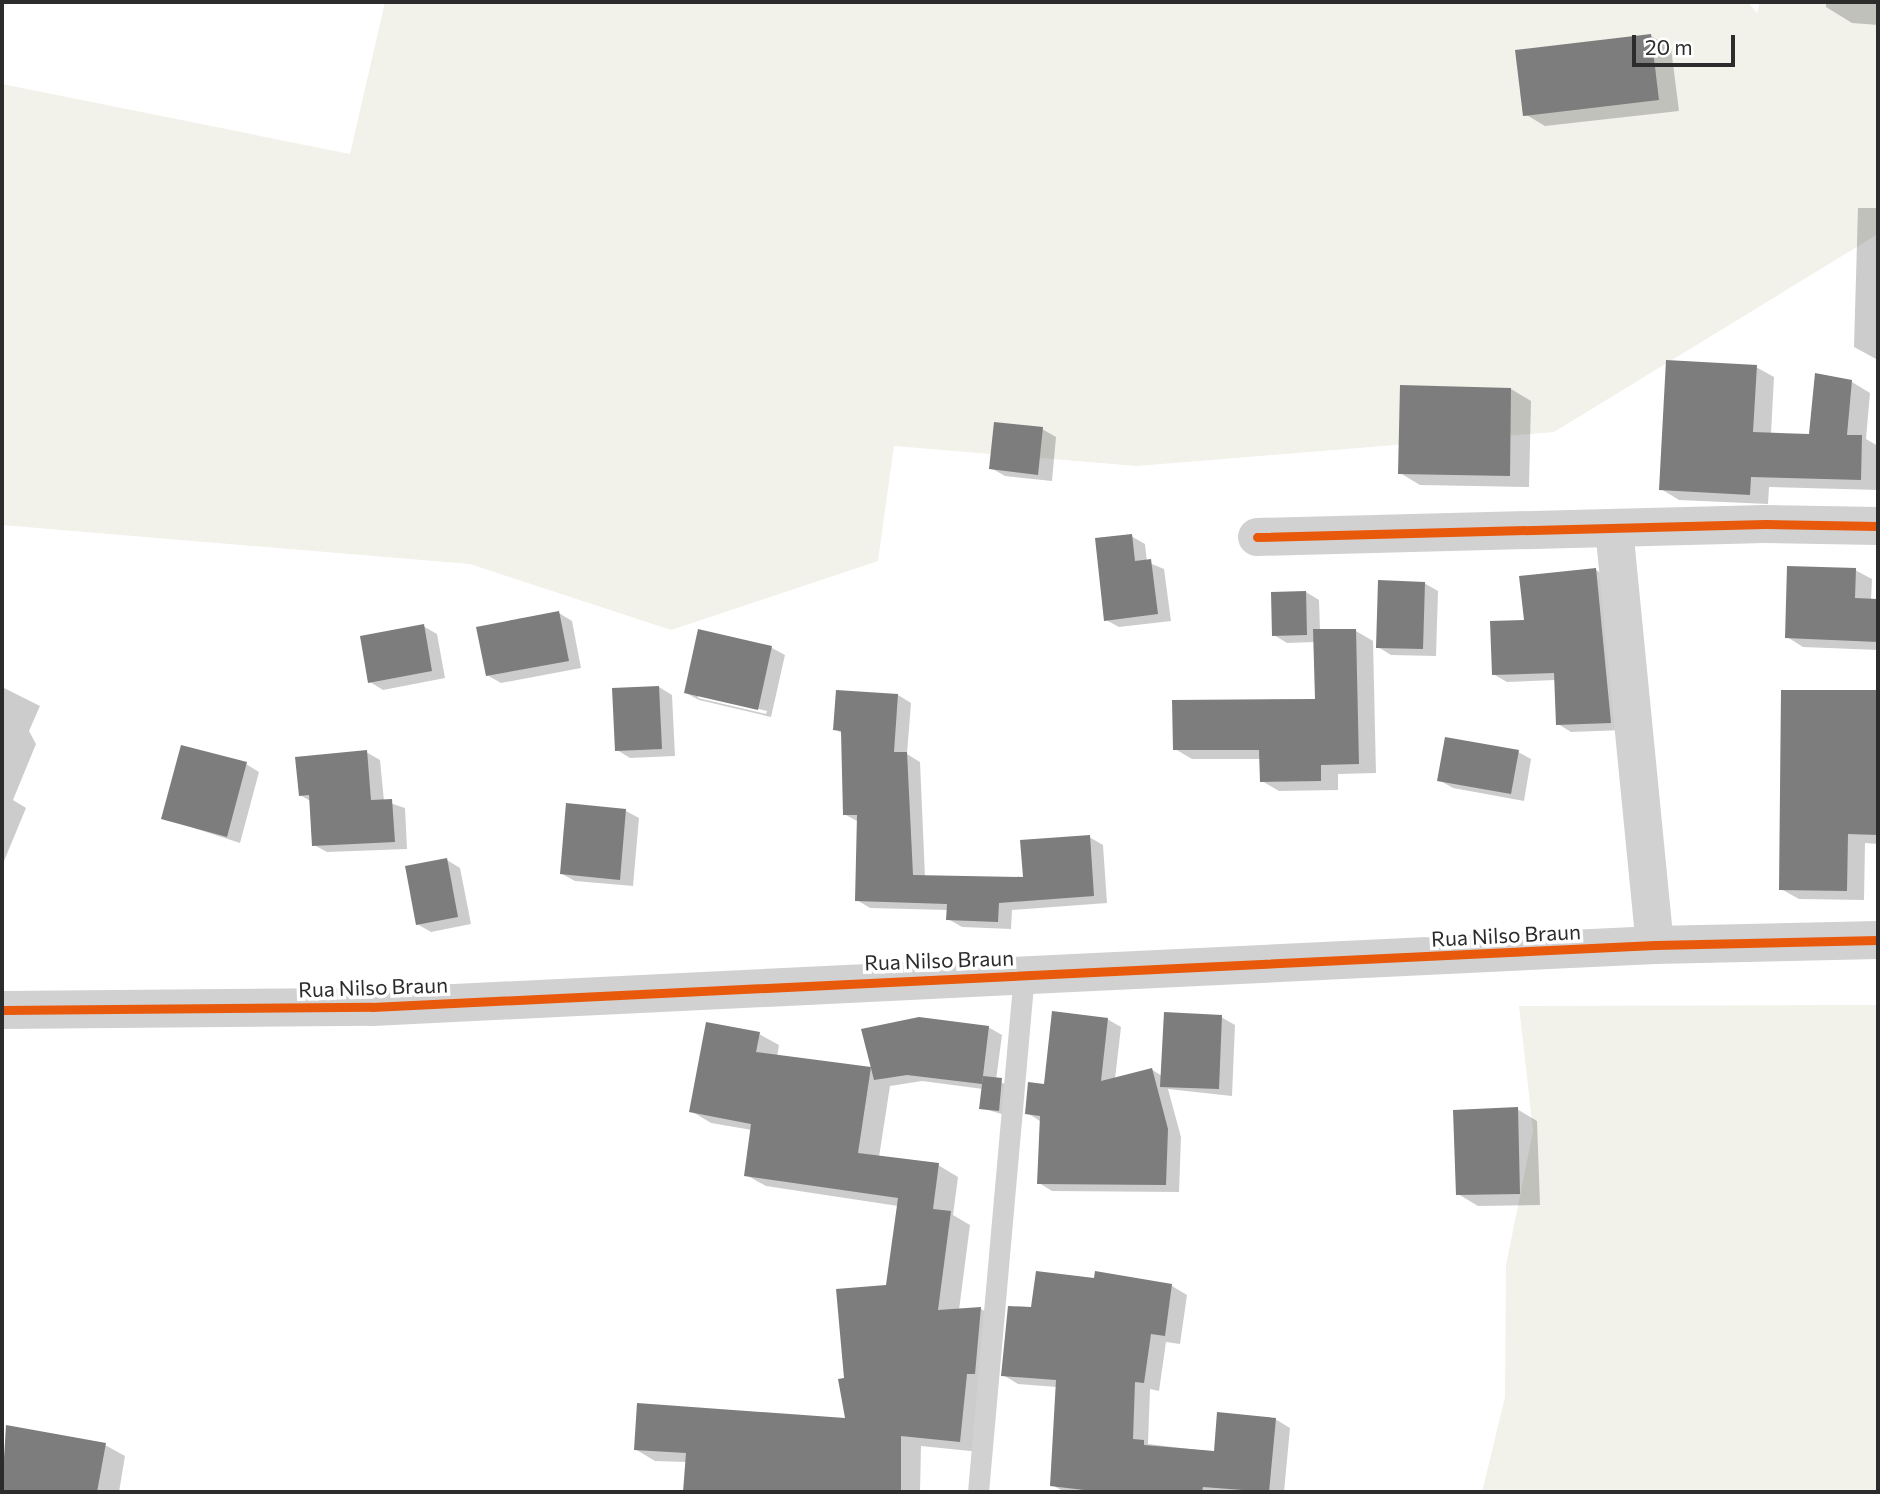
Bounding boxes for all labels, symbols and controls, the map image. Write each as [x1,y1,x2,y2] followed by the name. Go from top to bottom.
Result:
[1635,21,1738,65] scale bar
[1645,34,1693,59] text: 20 m
[1431,918,1581,952] street label: Rua Nilso Braun
[864,945,1014,975] street label: Rua Nilso Braun
[298,972,448,1002] street label: Rua Nilso Braun

